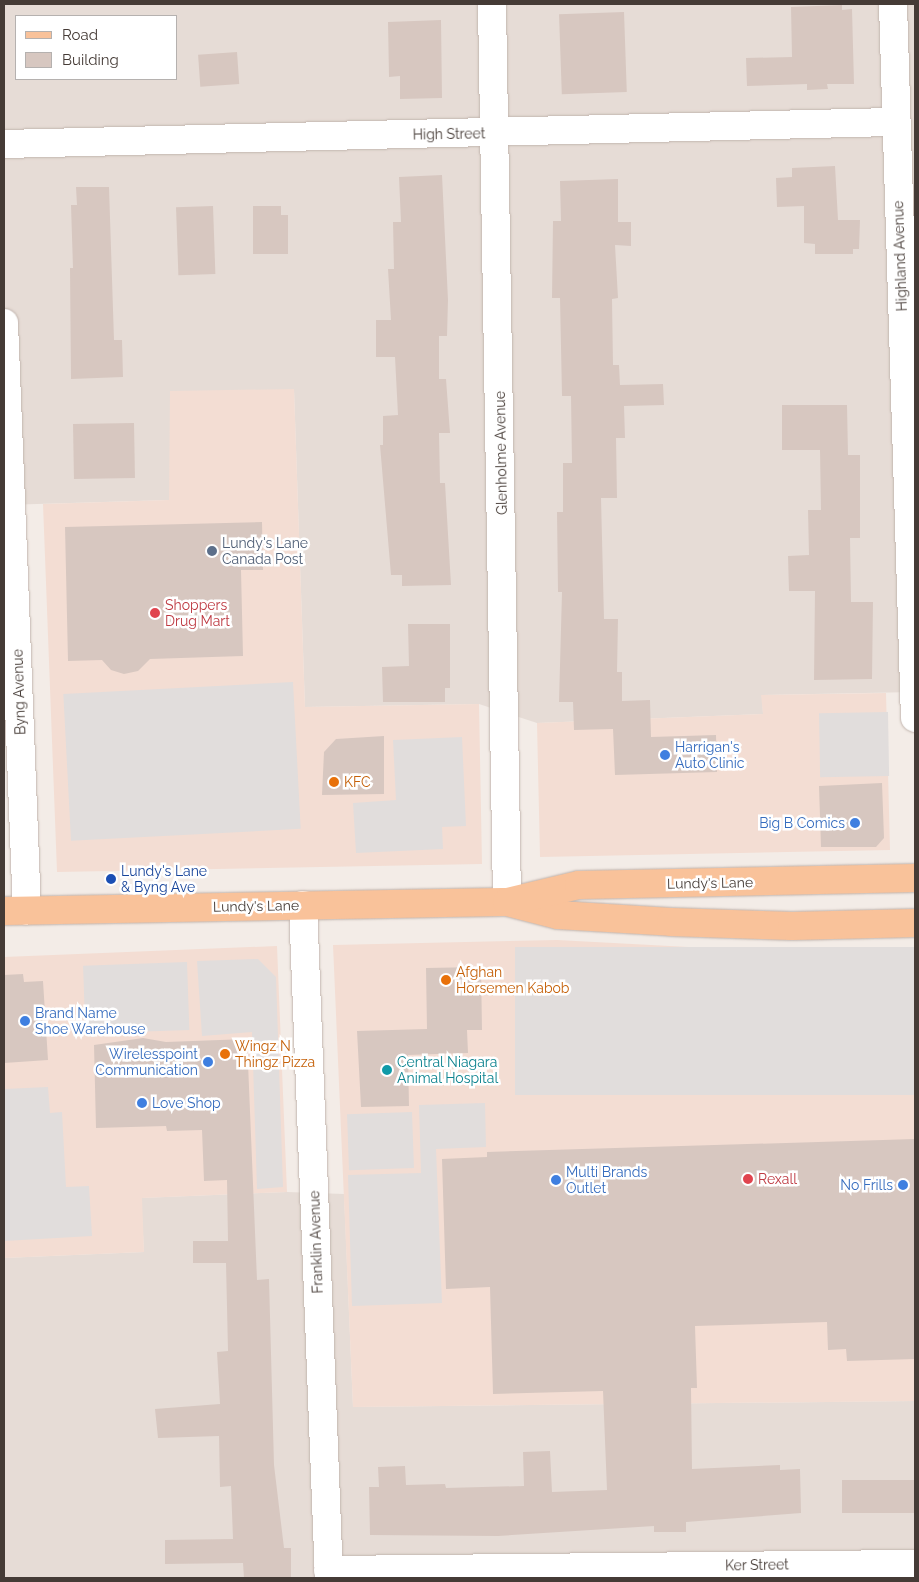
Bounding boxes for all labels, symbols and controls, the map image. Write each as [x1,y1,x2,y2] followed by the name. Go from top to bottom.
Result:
[15,15,178,80] legend
[62,26,98,44] text: Road
[62,51,119,69] text: Building
[413,125,485,143] street label: High Street
[890,200,910,312] street label: Highland Avenue
[492,391,510,515] street label: Glenholme Avenue
[222,535,308,568] place label: Lundy's Lane Canada Post
[206,545,218,557] marker: Lundy's Lane Canada Post
[165,597,230,630] place label: Shoppers Drug Mart
[149,607,161,619] marker: Shoppers Drug Mart
[9,649,29,735] street label: Byng Avenue
[675,739,744,772] place label: Harrigan's Auto Clinic
[659,749,671,761] marker: Harrigan's Auto Clinic
[344,774,371,790] place label: KFC
[328,776,340,788] marker: KFC
[759,815,845,831] place label: Big B Comics
[849,817,861,829] marker: Big B Comics
[121,863,207,896] place label: Lundy's Lane & Byng Ave
[105,873,117,885] marker: Lundy's Lane & Byng Ave
[667,874,753,892] street label: Lundy's Lane
[213,897,299,915] street label: Lundy's Lane
[456,964,569,996] place label: Afghan Horsemen Kabob
[440,974,452,986] marker: Afghan Horsemen Kabob
[35,1005,146,1038] place label: Brand Name Shoe Warehouse
[19,1015,31,1027] marker: Brand Name Shoe Warehouse
[235,1038,315,1070] place label: Wingz N Thingz Pizza
[95,1046,198,1078] place label: Wirelesspoint Communication
[219,1048,231,1060] marker: Wingz N Thingz Pizza
[397,1054,499,1086] place label: Central Niagara Animal Hospital
[202,1056,214,1068] marker: Wirelesspoint Communication
[381,1064,393,1076] marker: Central Niagara Animal Hospital
[152,1095,221,1111] place label: Love Shop
[136,1097,148,1109] marker: Love Shop
[566,1164,647,1196] place label: Multi Brands Outlet
[758,1171,797,1187] place label: Rexall
[742,1173,754,1185] marker: Rexall
[550,1174,562,1186] marker: Multi Brands Outlet
[840,1177,893,1193] place label: No Frills
[897,1179,909,1191] marker: No Frills
[306,1190,326,1294] street label: Franklin Avenue
[725,1556,789,1574] street label: Ker Street

